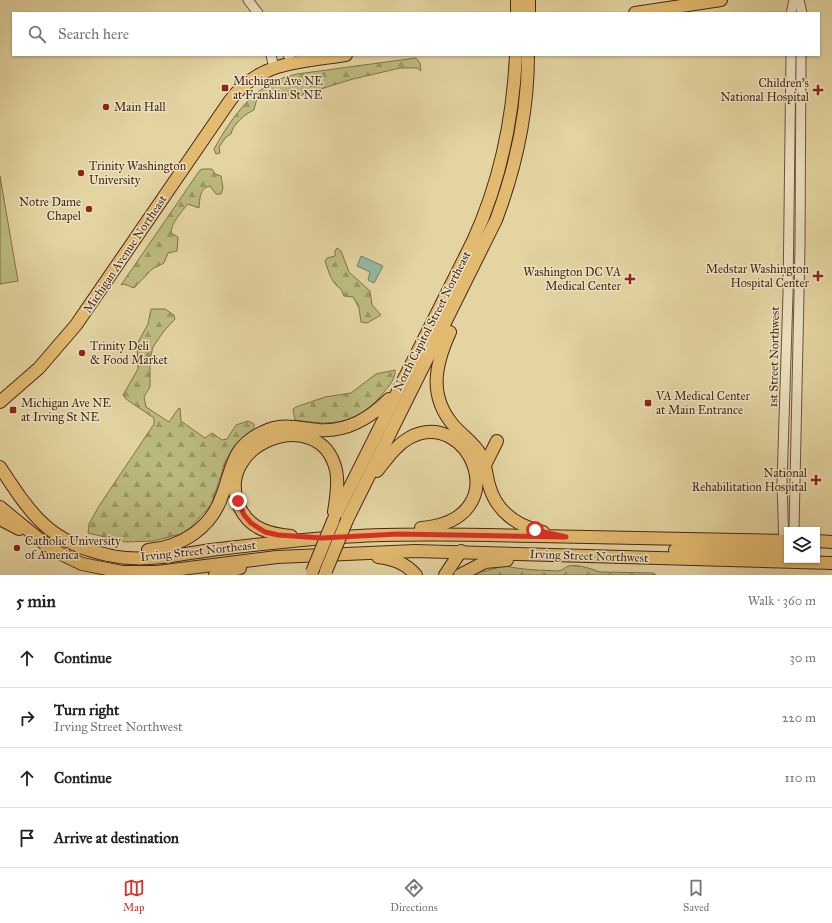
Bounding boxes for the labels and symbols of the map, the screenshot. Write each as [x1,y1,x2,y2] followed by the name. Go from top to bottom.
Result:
[233,74,323,102] place label: Michigan Ave NE at Franklin St NE
[720,76,810,104] place label: Children's National Hospital
[220,83,230,93] marker: Michigan Ave NE at Franklin St NE
[812,84,824,96] marker: Children's National Hospital
[114,100,167,114] place label: Main Hall
[101,102,111,112] marker: Main Hall
[89,159,187,187] place label: Trinity Washington University
[76,168,86,178] marker: Trinity Washington University
[80,192,171,316] street label: Michigan Avenue Northeast
[19,195,82,223] place label: Notre Dame Chapel
[84,204,94,214] marker: Notre Dame Chapel
[391,248,474,393] street label: North Capitol Street Northeast
[706,262,810,290] place label: Medstar Washington Hospital Center
[523,265,621,293] place label: Washington DC VA Medical Center
[812,270,824,282] marker: Medstar Washington Hospital Center
[624,273,636,285] marker: Washington DC VA Medical Center
[766,306,782,408] street label: 1st Street Northwest
[90,339,169,367] place label: Trinity Deli & Food Market
[77,348,87,358] marker: Trinity Deli & Food Market
[655,389,751,417] place label: VA Medical Center at Main Entrance
[21,396,111,425] place label: Michigan Ave NE at Irving St NE
[643,398,653,408] marker: VA Medical Center at Main Entrance
[8,405,18,415] marker: Michigan Ave NE at Irving St NE
[692,466,808,494] place label: National Rehabilitation Hospital
[810,474,822,486] marker: National Rehabilitation Hospital
[229,492,247,510] route end
[526,521,544,539] route start
[25,534,121,562] place label: Catholic University of America
[140,538,257,565] street label: Irving Street Northeast
[12,543,22,553] marker: Catholic University of America
[529,547,649,566] street label: Irving Street Northwest

